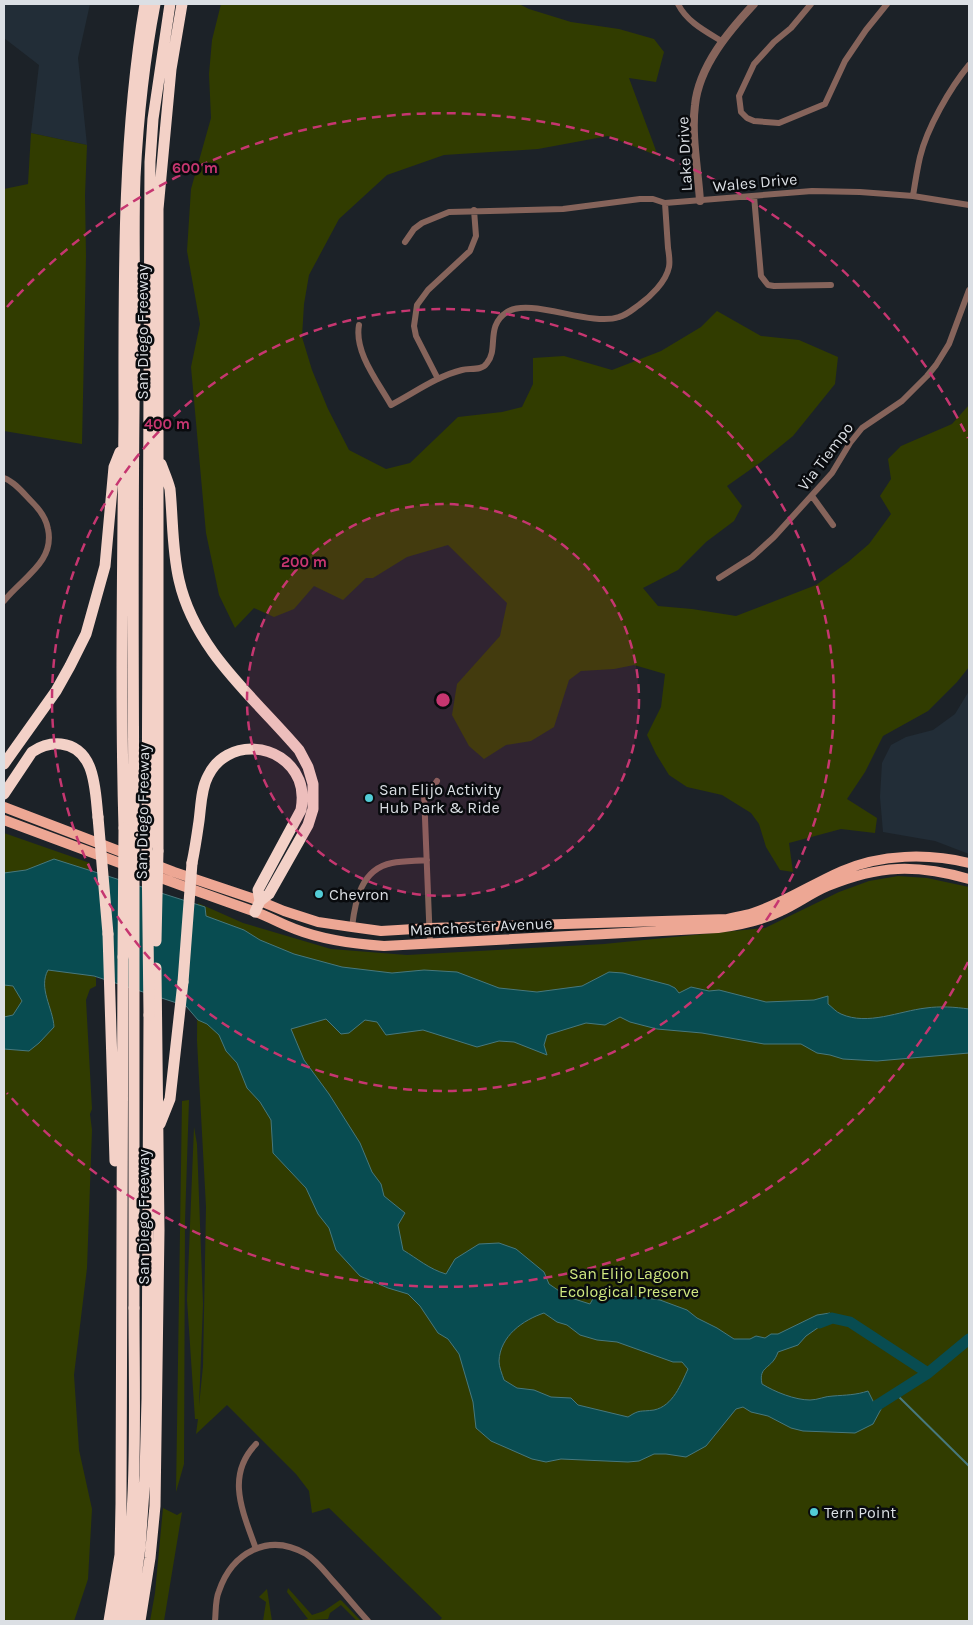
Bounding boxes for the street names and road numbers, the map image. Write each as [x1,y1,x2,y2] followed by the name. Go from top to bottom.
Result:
[673,116,696,192] street label: Lake Drive
[712,169,798,196] street label: Wales Drive
[133,264,152,400] street label: San Diego Freeway
[794,418,857,494] street label: Via Tiempo
[132,744,153,880] street label: San Diego Freeway
[409,913,553,940] street label: Manchester Avenue
[134,1149,153,1285] street label: San Diego Freeway

